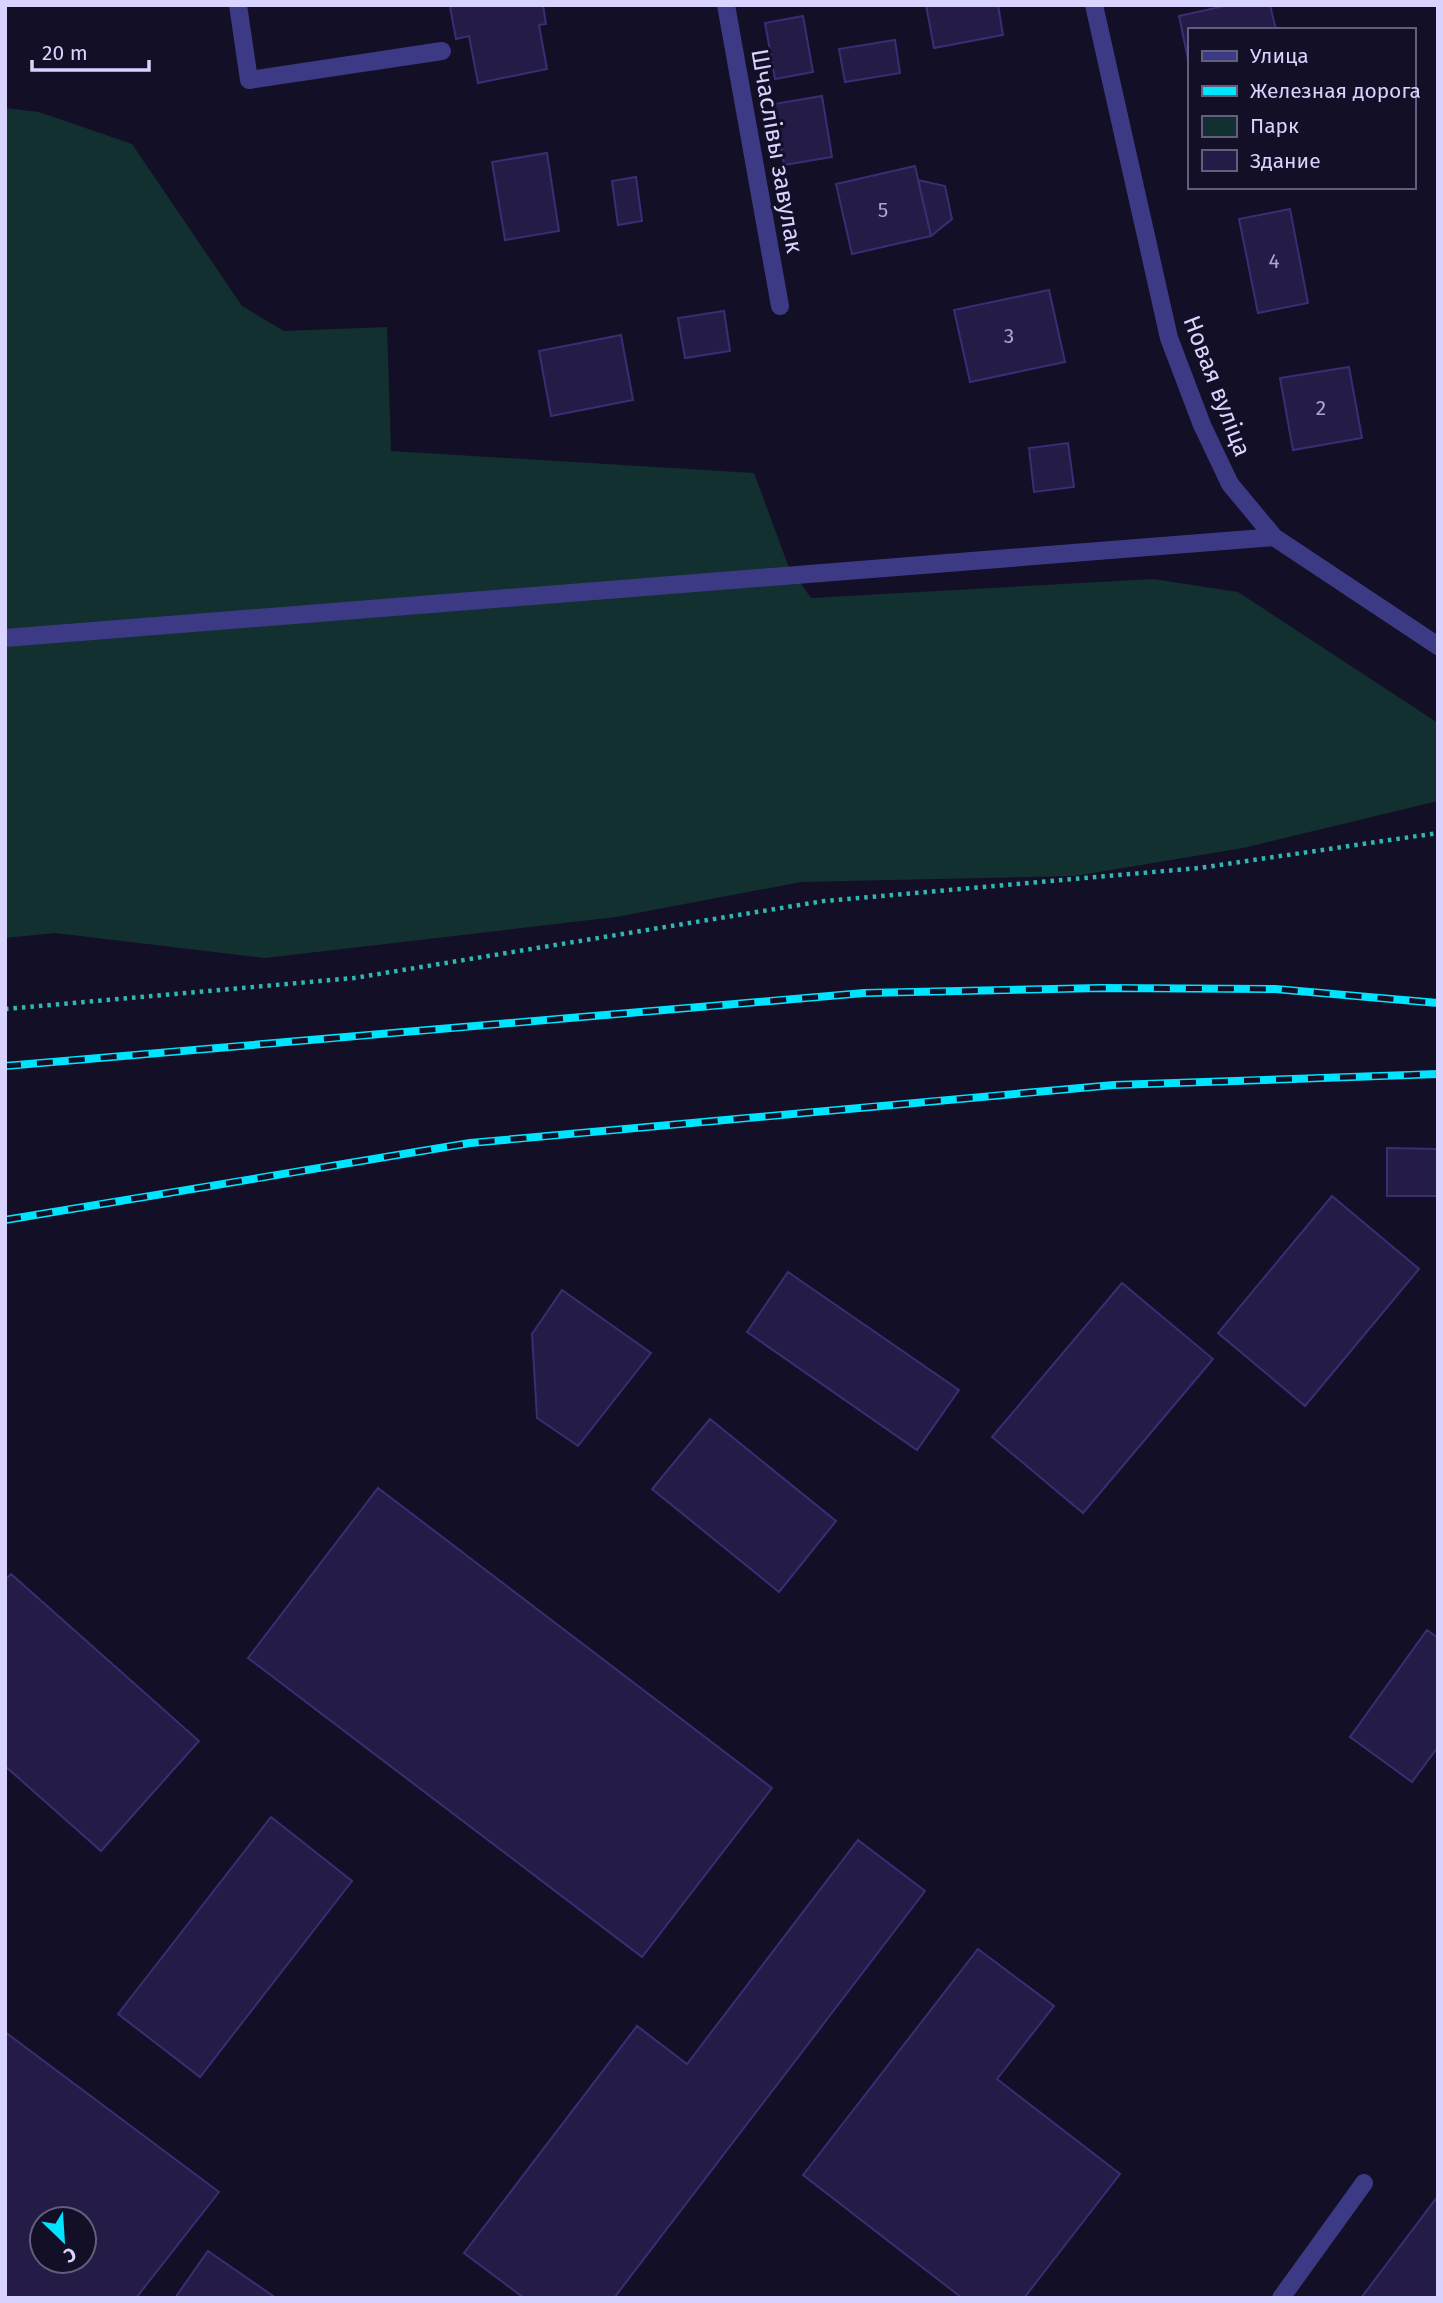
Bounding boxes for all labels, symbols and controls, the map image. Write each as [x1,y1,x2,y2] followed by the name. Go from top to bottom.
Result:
[32,28,149,72] scale bar
[1188,28,1415,189] legend
[42,40,88,66] text: 20 m
[1250,43,1309,69] text: Улица
[745,47,809,256] street label: Шчаслівы завулак
[1250,78,1421,104] text: Железная дорога
[1250,113,1299,139] text: Парк
[1250,148,1321,174] text: Здание
[878,197,888,223] house number: 5
[1268,248,1280,274] house number: 4
[1177,312,1257,460] street label: Новая вуліца
[1004,323,1014,349] house number: 3
[1316,395,1326,421] house number: 2
[28,2205,98,2275] north arrow
[60,2242,80,2268] text: С

